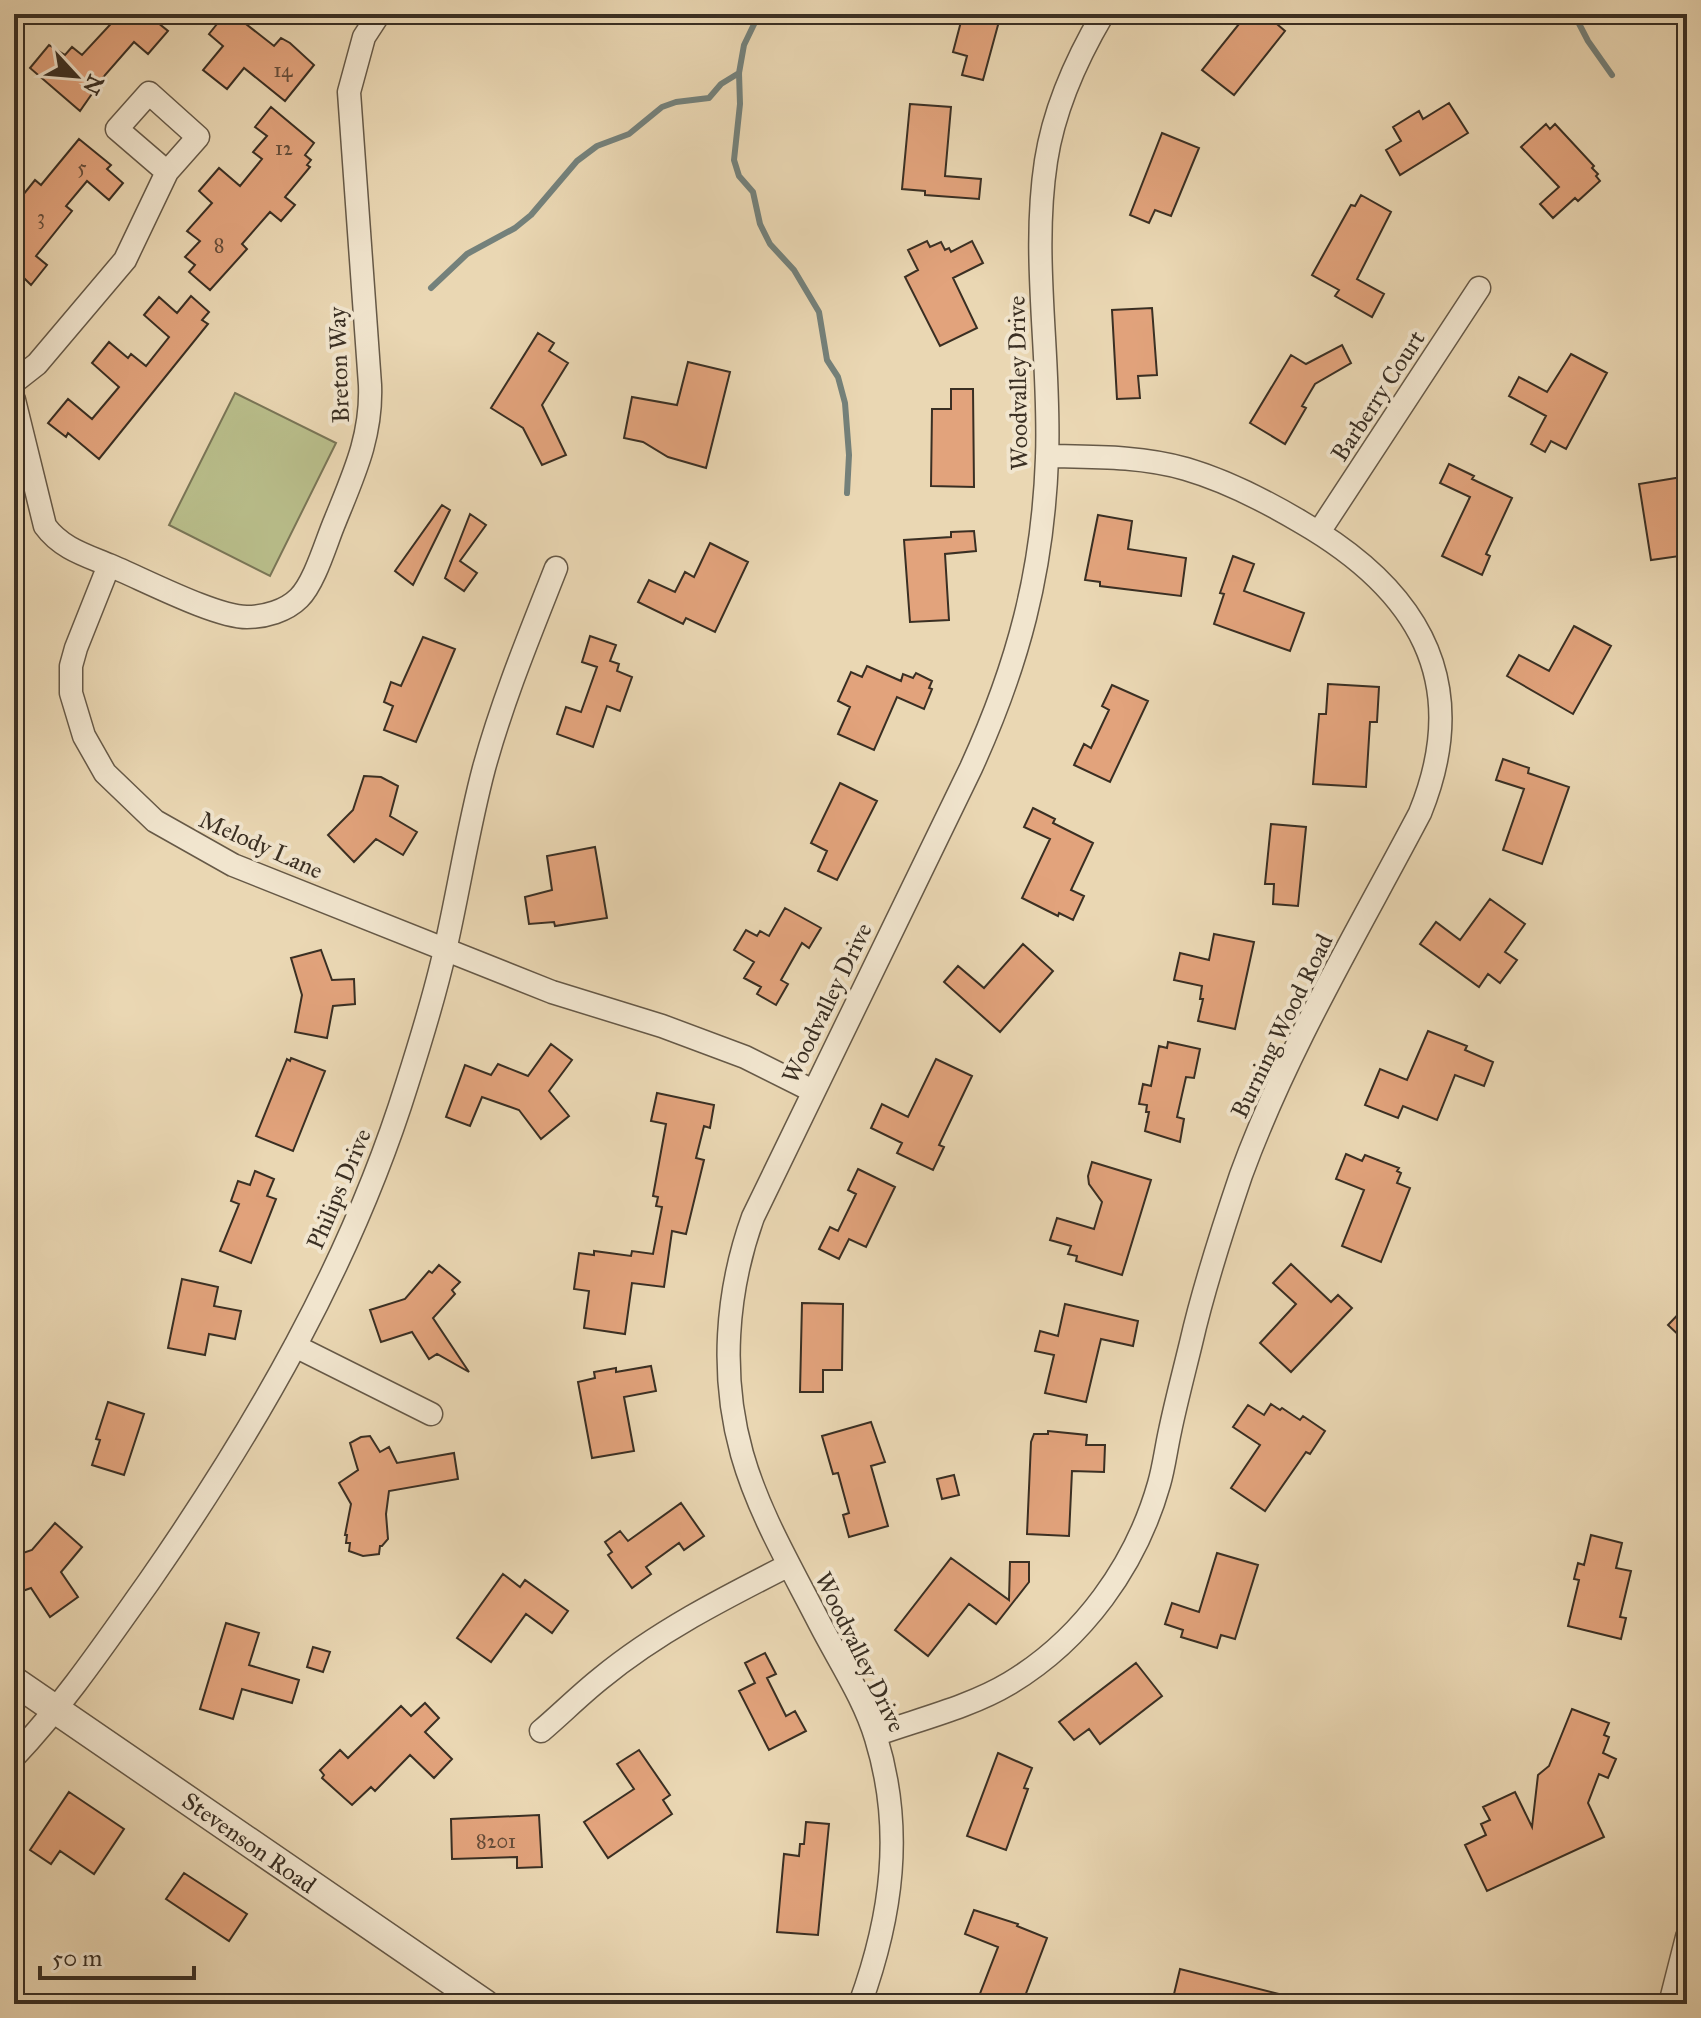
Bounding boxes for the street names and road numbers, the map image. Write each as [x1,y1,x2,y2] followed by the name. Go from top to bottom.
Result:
[1001,295,1035,471] street label: Woodvalley Drive
[322,306,356,424] street label: Breton Way
[1325,325,1432,467] street label: Barberry Court
[194,804,328,886] street label: Melody Lane
[775,918,879,1088] street label: Woodvalley Drive
[1224,929,1340,1123] street label: Burning Wood Road
[300,1124,378,1254] street label: Philips Drive
[808,1567,912,1737] street label: Woodvalley Drive
[176,1786,322,1900] street label: Stevenson Road

